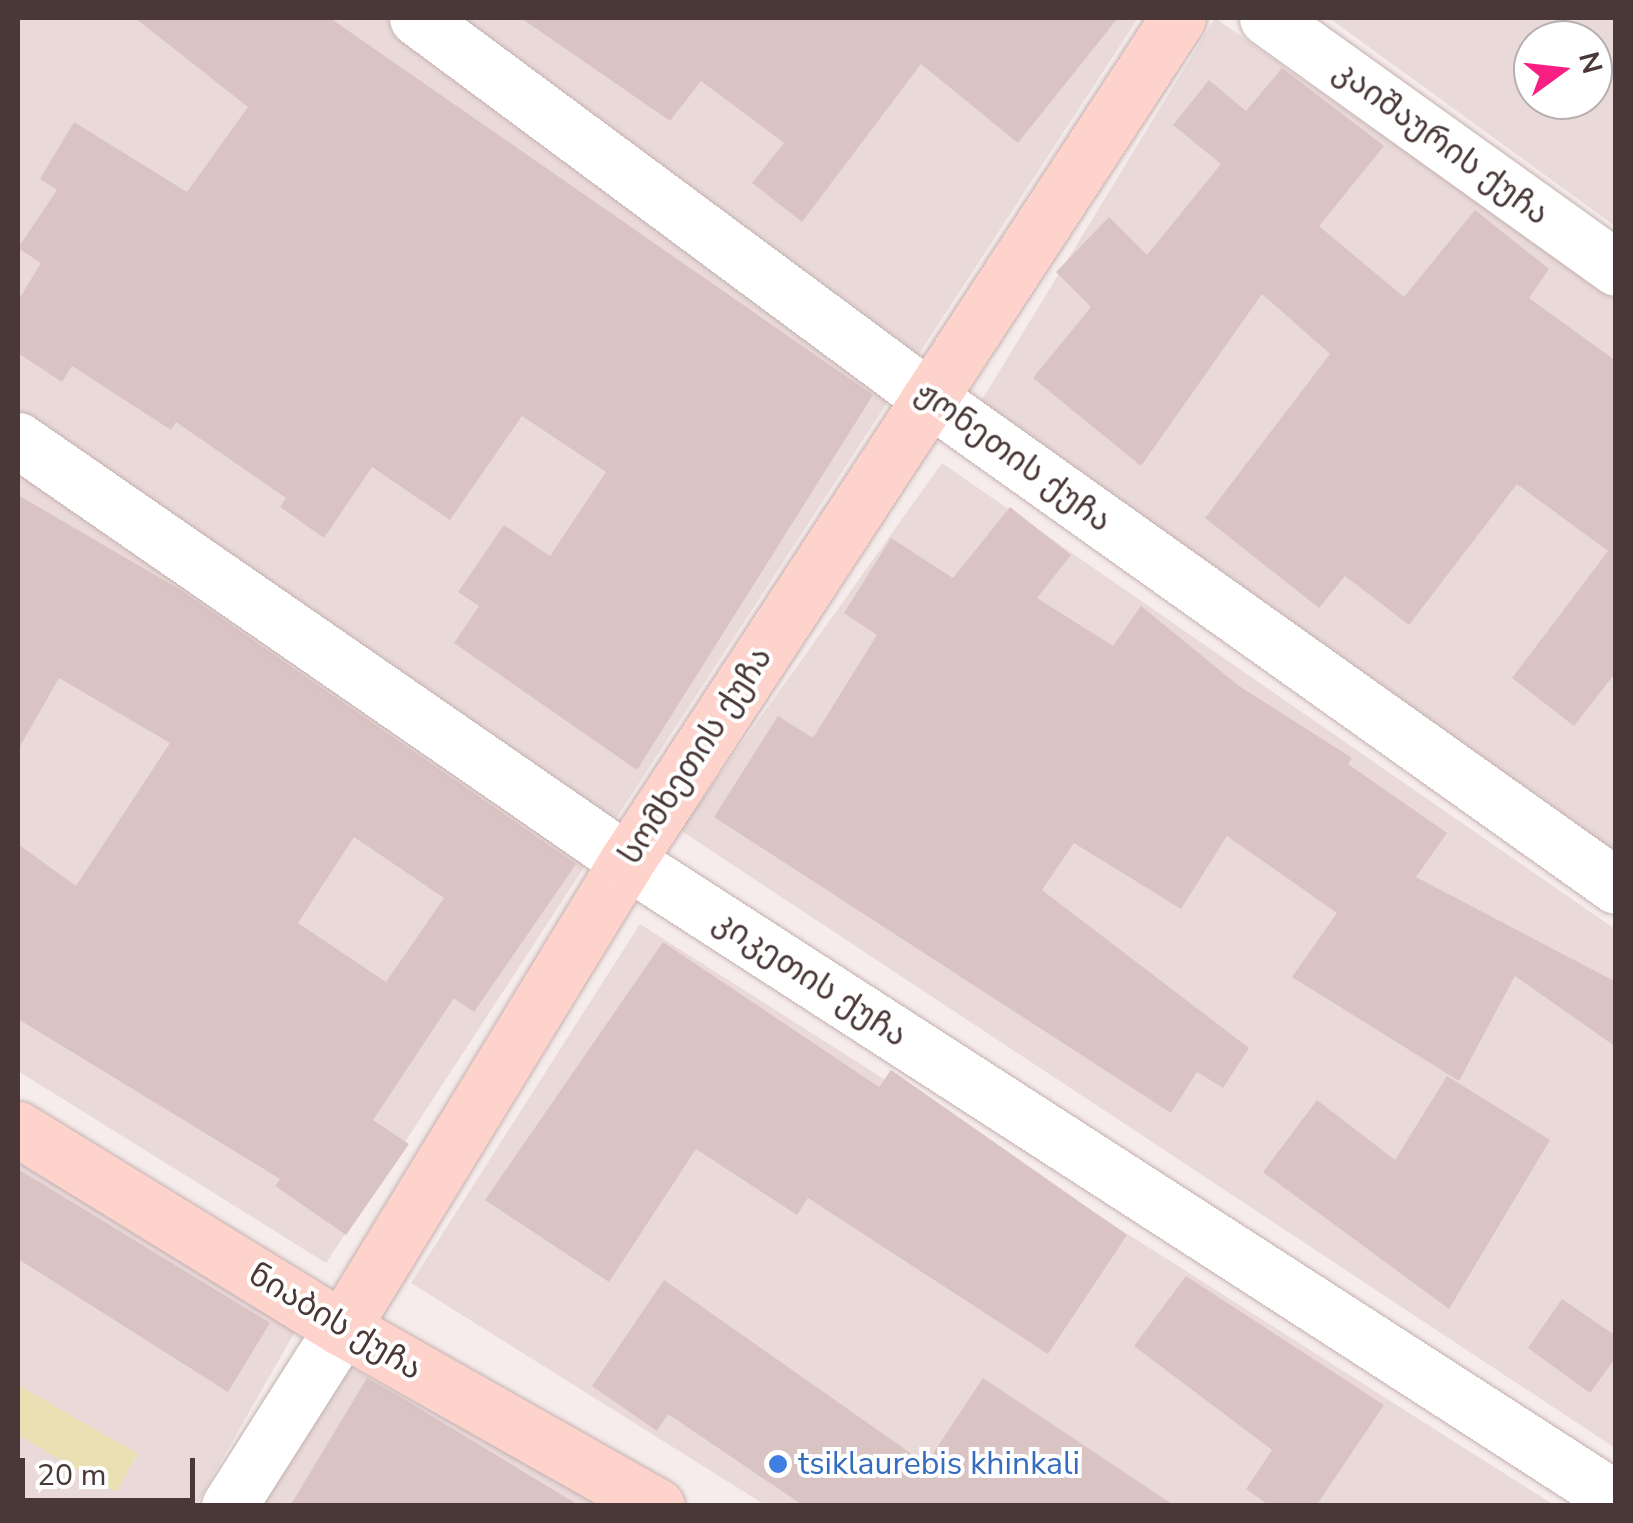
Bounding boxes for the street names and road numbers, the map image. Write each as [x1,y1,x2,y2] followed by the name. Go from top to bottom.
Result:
[1326,52,1556,234] street label: კაიშაურის ქუჩა
[908,373,1118,541] street label: ჟონეთის ქუჩა
[611,640,781,872] street label: სომხეთის ქუჩა
[706,902,914,1056] street label: კიკეთის ქუჩა
[241,1255,429,1389] street label: ნიაბის ქუჩა

